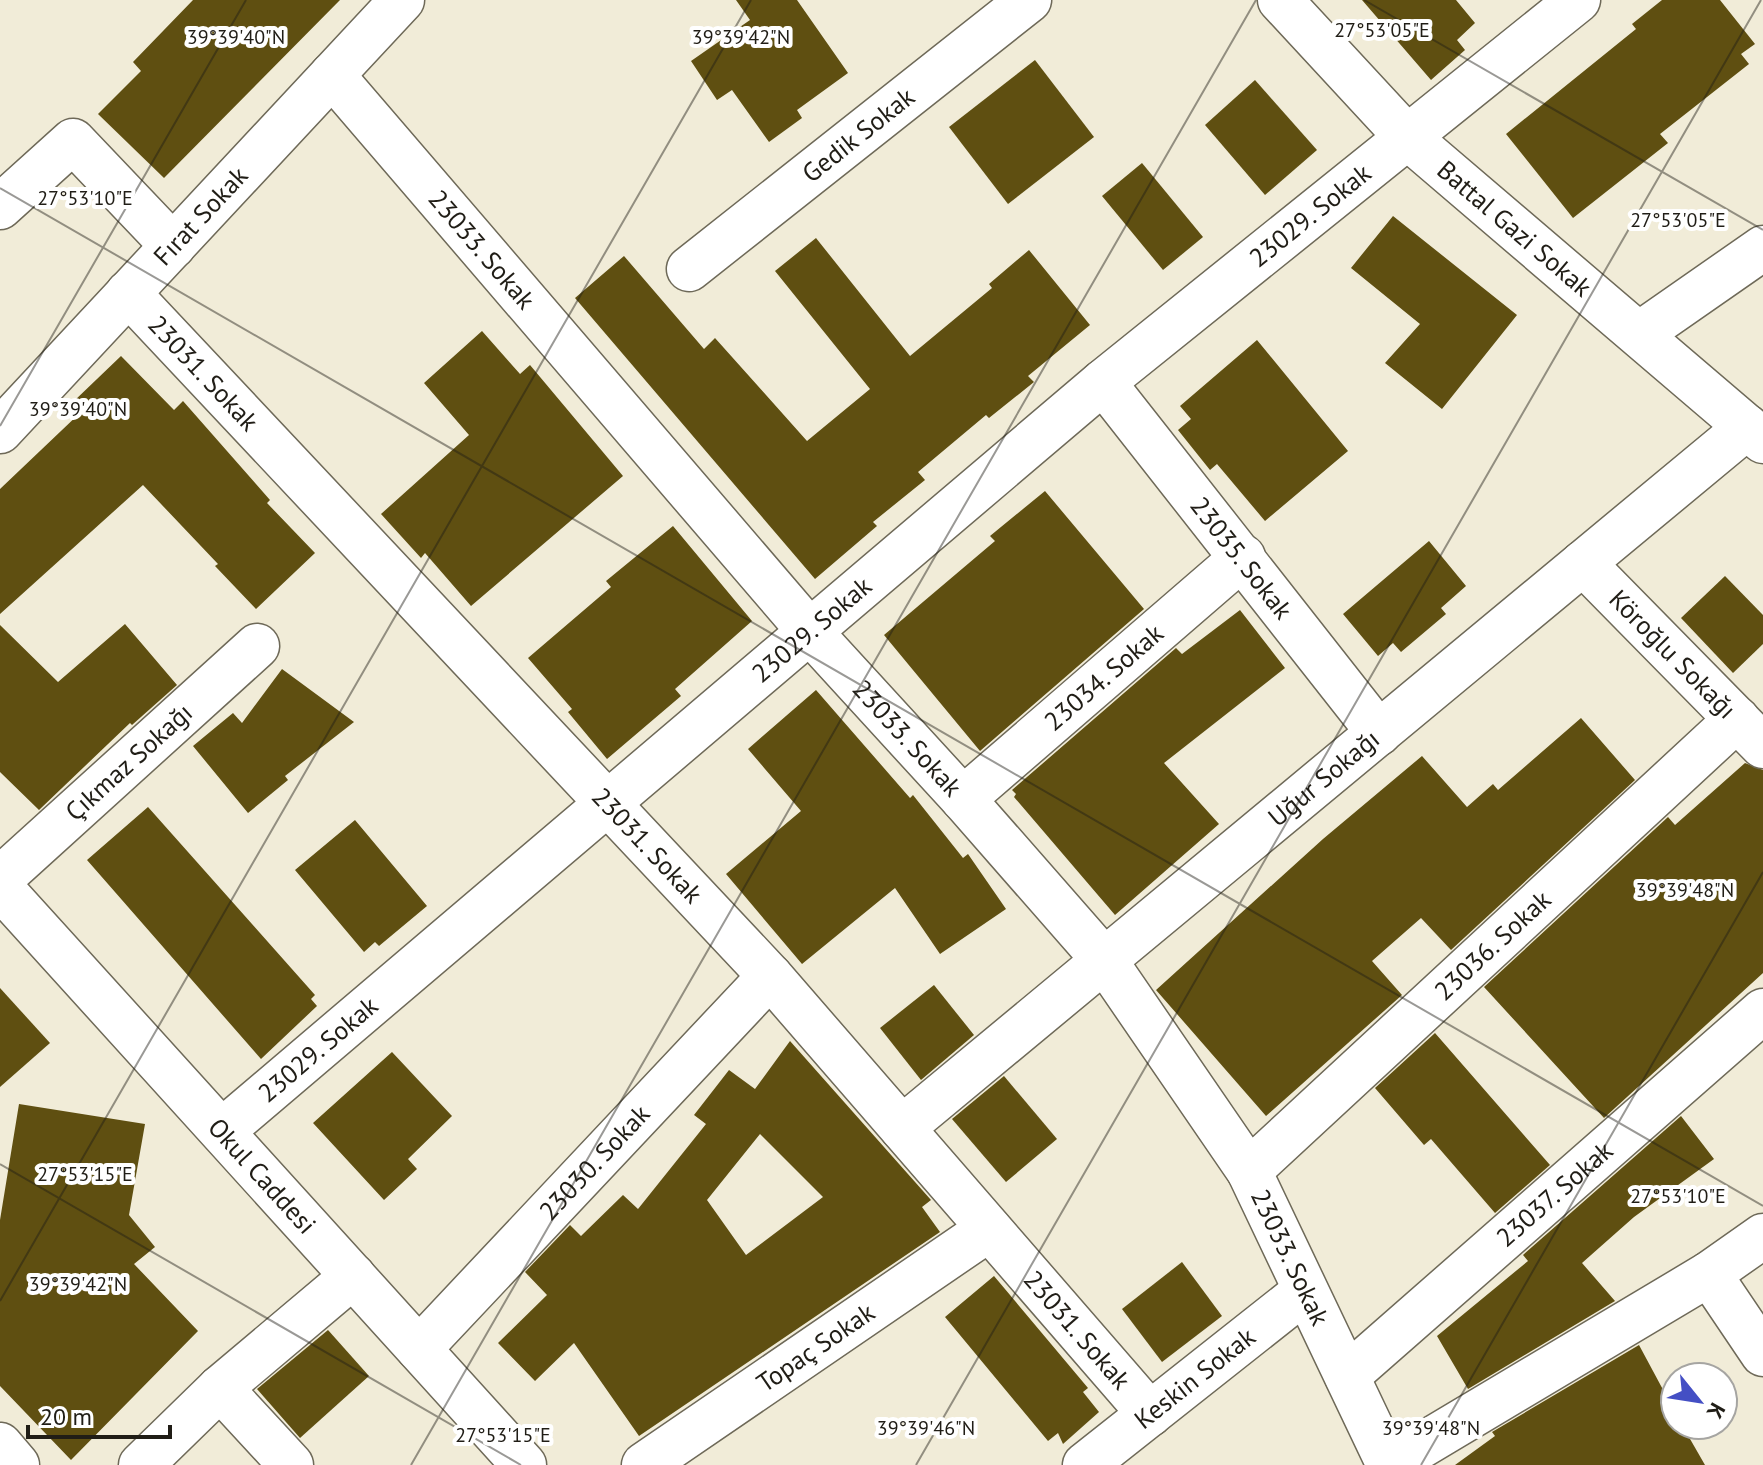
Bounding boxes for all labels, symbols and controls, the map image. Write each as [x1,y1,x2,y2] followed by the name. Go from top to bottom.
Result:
[1334,17,1430,43] text: 27°53'05"E
[187,24,285,50] text: 39°39'40"N
[692,24,790,50] text: 39°39'42"N
[795,80,921,189] street label: Gedik Sokak
[1431,153,1599,304] street label: Battal Gazi Sokak
[1242,156,1378,274] street label: 23029. Sokak
[146,159,255,272] street label: Fırat Sokak
[422,183,543,316] street label: 23033. Sokak
[37,185,133,211] text: 27°53'10"E
[1630,207,1726,233] text: 27°53'05"E
[141,308,266,438] street label: 23031. Sokak
[29,396,127,422] text: 39°39'40"N
[1183,490,1301,626] street label: 23035. Sokak
[745,569,878,689] street label: 23029. Sokak
[1602,582,1744,725] street label: Köroğlu Sokağı
[1037,616,1170,738] street label: 23034. Sokak
[846,673,970,804] street label: 23033. Sokak
[58,696,199,828] street label: Çıkmaz Sokağı
[1261,722,1386,833] street label: Uğur Sokağı
[585,780,710,910] street label: 23031. Sokak
[1636,877,1734,903] text: 39°39'48"N
[1427,883,1558,1007] street label: 23036. Sokak
[251,988,385,1109] street label: 23029. Sokak
[532,1097,657,1227] street label: 23030. Sokak
[201,1111,323,1241] street label: Okul Caddesi
[1489,1133,1620,1254] street label: 23037. Sokak
[37,1161,133,1187] text: 27°53'15"E
[1630,1183,1726,1209] text: 27°53'10"E
[1244,1184,1337,1331] street label: 23033. Sokak
[1017,1263,1138,1396] street label: 23031. Sokak
[29,1271,127,1297] text: 39°39'42"N
[750,1295,881,1399] street label: Topaç Sokak
[1127,1320,1262,1436] street label: Keskin Sokak
[1659,1361,1739,1441] north arrow
[28,1389,170,1439] scale bar
[1701,1398,1732,1424] text: K
[40,1401,92,1432] text: 20 m
[877,1415,975,1441] text: 39°39'46"N
[1382,1415,1480,1441] text: 39°39'48"N
[455,1422,551,1448] text: 27°53'15"E

